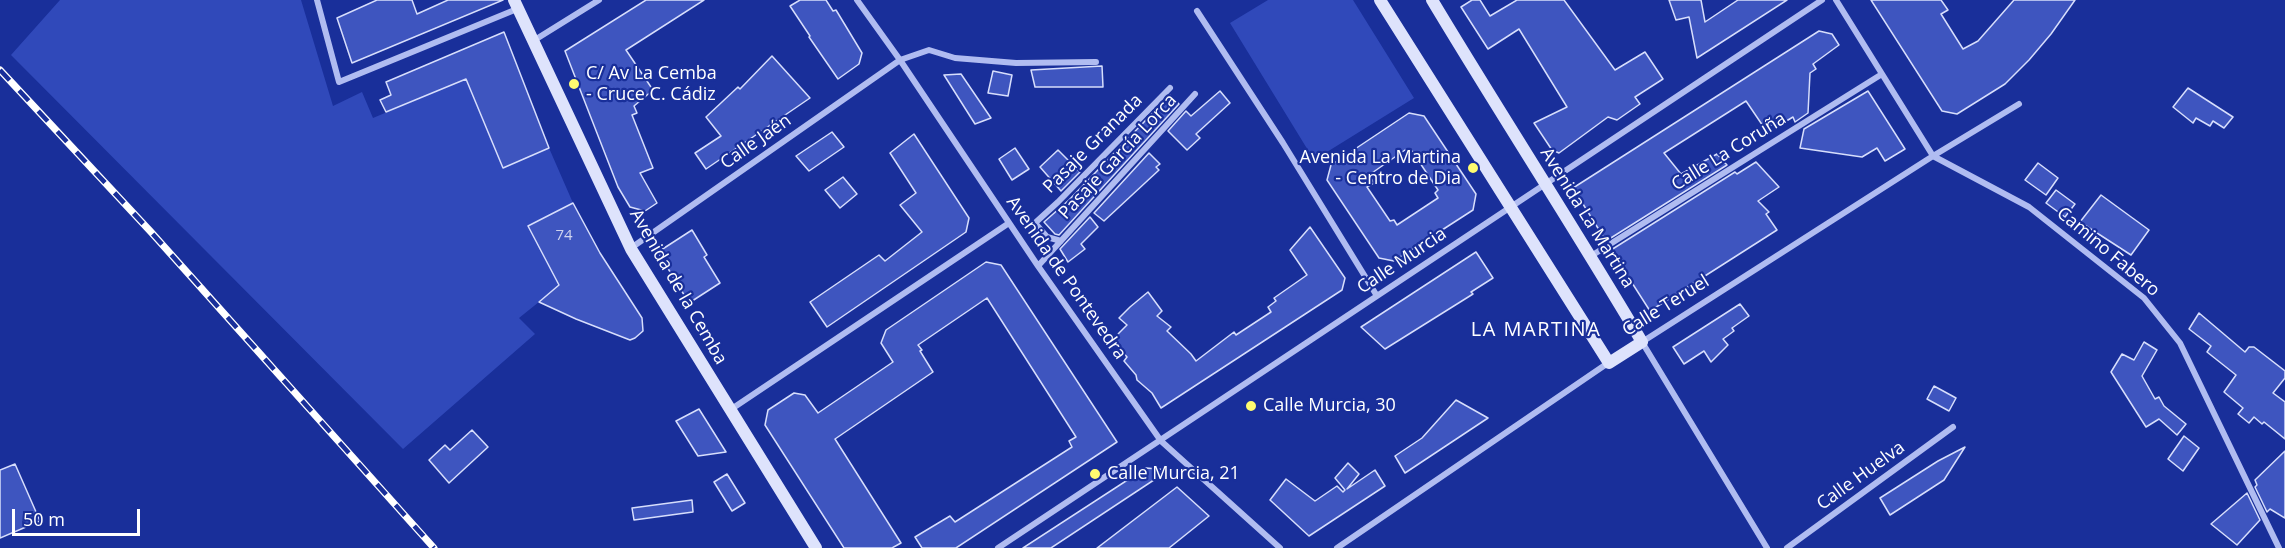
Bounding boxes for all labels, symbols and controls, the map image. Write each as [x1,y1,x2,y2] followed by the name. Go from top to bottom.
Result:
[586,63,717,106] place label: C/ Av La Cemba - Cruce C. Cádiz
[567,77,581,91] marker: C/ Av La Cemba - Cruce C. Cádiz
[1039,90,1147,198] street label: Pasaje Granada
[1054,90,1182,224] street label: Pasaje García Lorca
[1668,108,1790,196] street label: Calle La Coruña
[717,110,795,174] street label: Calle Jaén
[1535,144,1639,292] street label: Avenida La Martina
[1300,147,1461,190] place label: Avenida La Martina - Centro de Dia
[1466,161,1480,175] marker: Avenida La Martina - Centro de Dia
[1001,192,1131,364] street label: Avenida de Pontevedra
[2052,203,2164,301] street label: Camino Fabero
[625,205,731,369] street label: Avenida de la Cemba
[1353,223,1451,299] street label: Calle Murcia
[555,227,573,245] house number: 74
[1619,271,1713,341] street label: Calle Teruel
[1471,318,1601,342] district label: LA MARTINA
[1263,395,1396,417] place label: Calle Murcia, 30
[1244,399,1258,413] marker: Calle Murcia, 30
[1813,437,1909,515] street label: Calle Huelva
[1107,463,1240,485] place label: Calle Murcia, 21
[1088,467,1102,481] marker: Calle Murcia, 21
[15,497,142,535] scale bar
[23,507,65,531] text: 50 m

